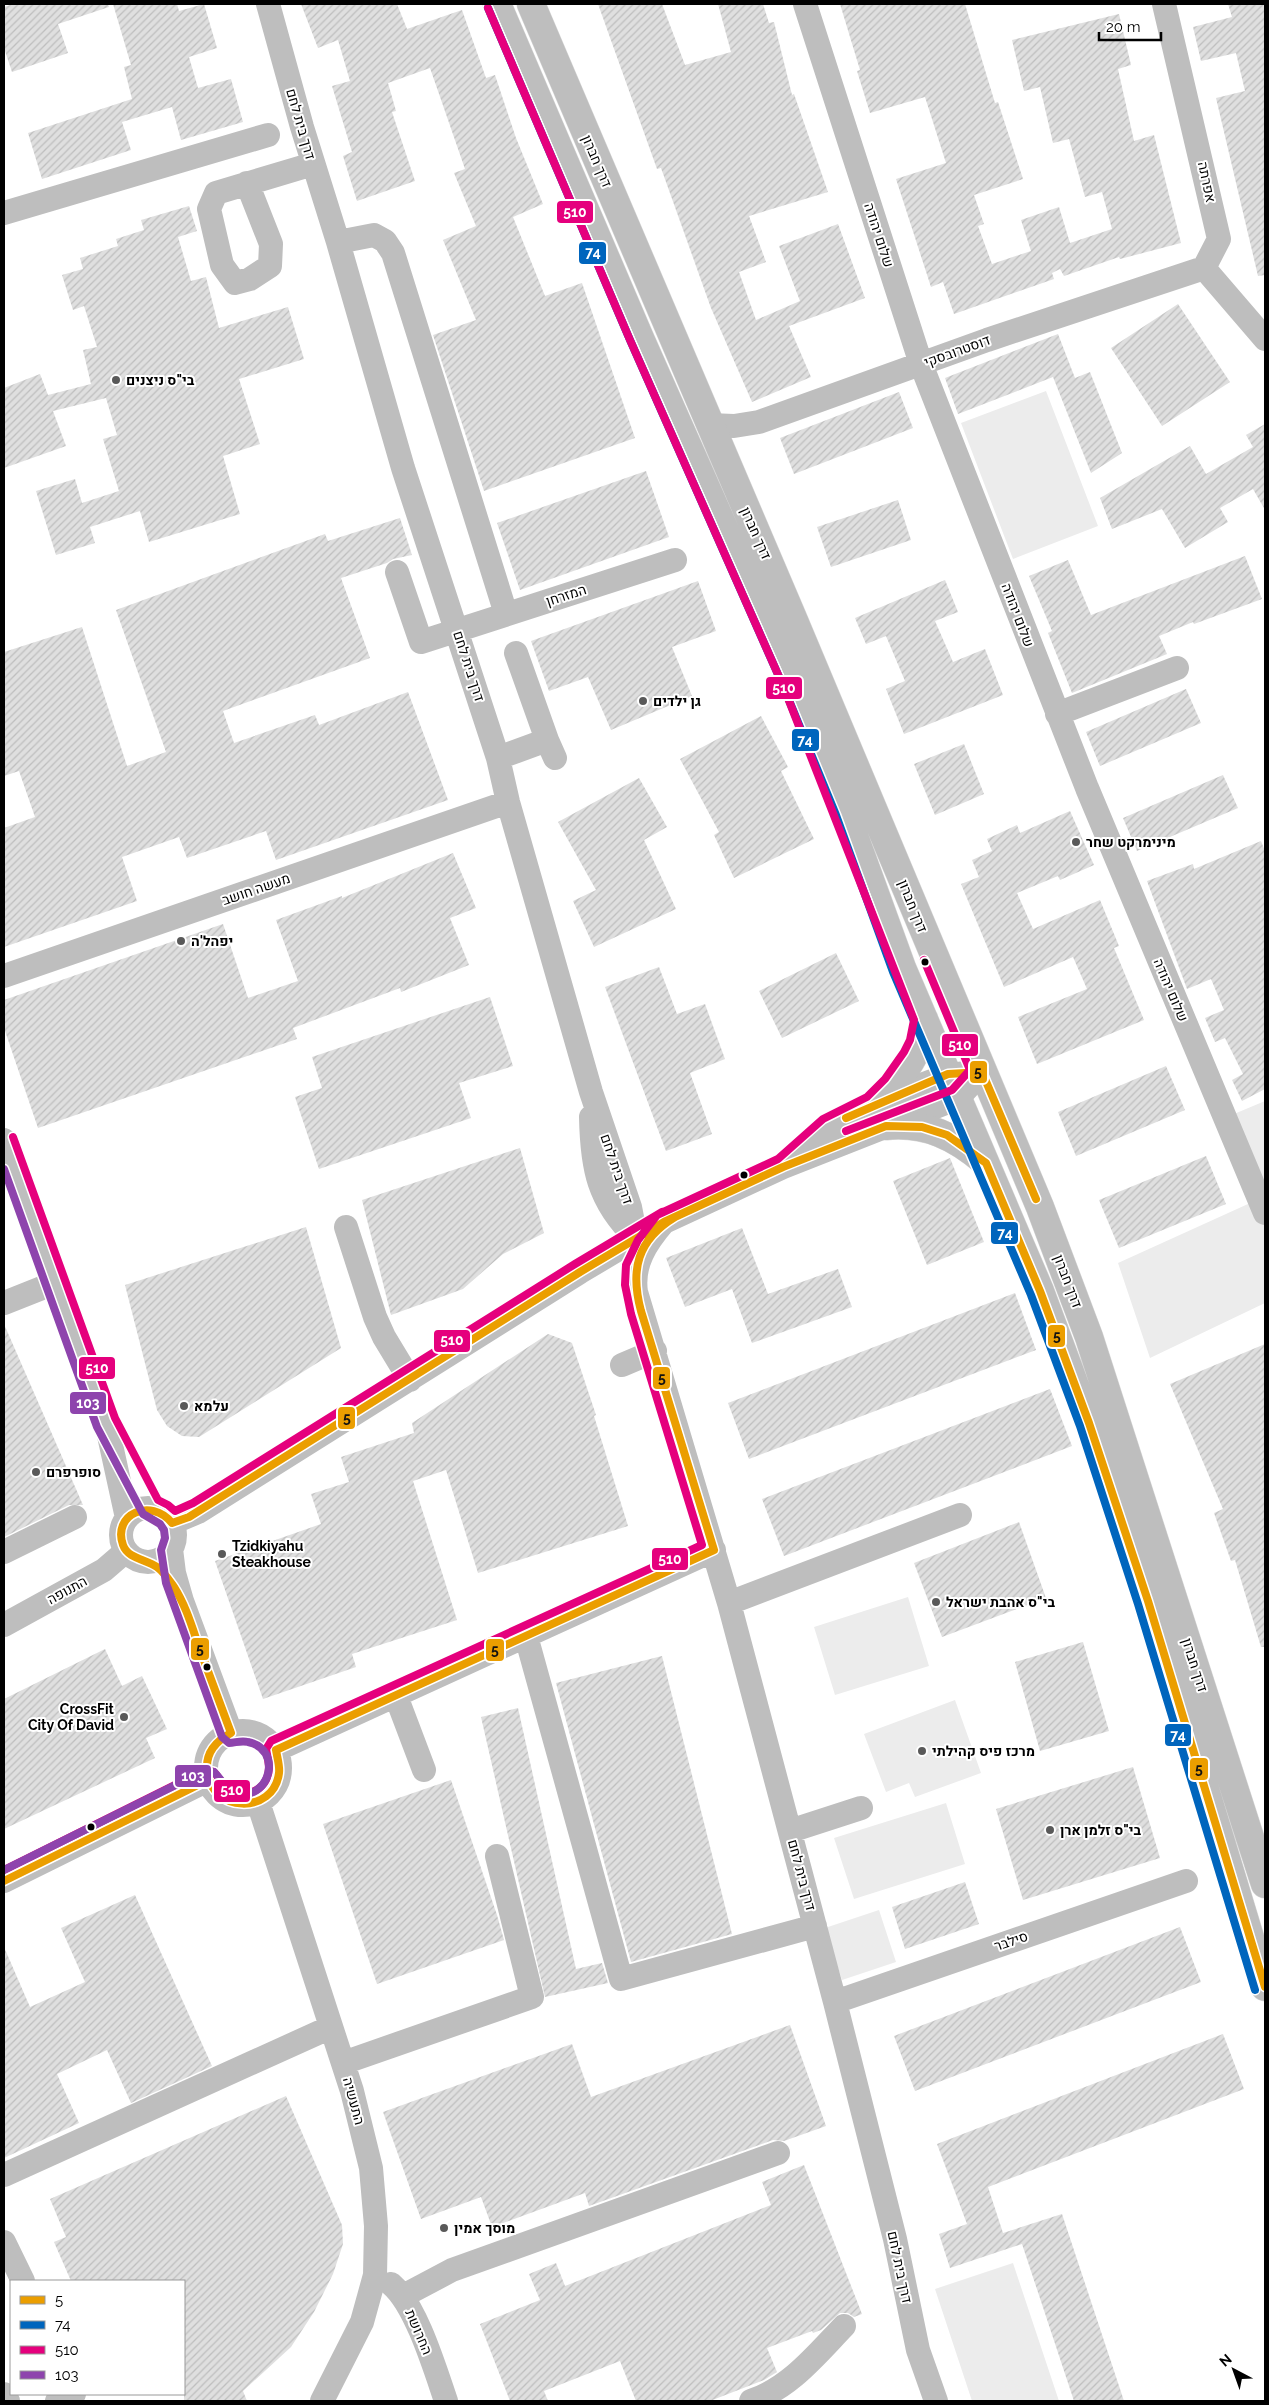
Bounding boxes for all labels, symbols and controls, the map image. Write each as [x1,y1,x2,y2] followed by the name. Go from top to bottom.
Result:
[1099,10,1162,42] scale bar
[1106,18,1141,36] text: 20 m
[283,87,319,161] street label: דרך בית לחם
[579,132,615,190] street label: דרך חברון
[1195,160,1219,204] street label: אפרתה
[556,200,594,224] line badge: 510
[861,201,897,269] street label: שלום יהודה
[563,204,587,220] text: 510
[578,241,607,265] line badge: 74
[585,244,601,260] text: 74
[922,332,992,370] street label: דוסטרובסקי
[126,372,195,388] place label: בי"ס ניצנים
[110,374,122,386] marker: בי"ס ניצנים
[737,504,775,562] street label: דרך חברון
[544,581,588,609] street label: המזרחן
[999,581,1037,649] street label: שלום יהודה
[450,629,488,703] street label: דרך בית לחם
[765,676,803,700] line badge: 510
[772,680,796,696] text: 510
[653,693,701,709] place label: גן ילדים
[637,695,649,707] marker: גן ילדים
[791,728,820,752] line badge: 74
[797,732,813,748] text: 74
[1086,834,1176,850] place label: מינימרקט שחר
[1070,836,1082,848] marker: מינימרקט שחר
[220,870,292,908] street label: מעשה חושב
[895,877,931,935] street label: דרך חברון
[191,933,233,949] place label: יפהל'ה
[175,935,187,947] marker: יפהל'ה
[1151,956,1191,1024] street label: שלום יהודה
[920,957,930,967] unlabelled marker
[941,1033,979,1057] line badge: 510
[948,1037,972,1053] text: 510
[969,1060,988,1084] line badge: 5
[974,1064,982,1080] text: 5
[598,1132,636,1206] street label: דרך בית לחם
[739,1170,749,1180] unlabelled marker
[990,1221,1019,1245] line badge: 74
[997,1225,1013,1241] text: 74
[1051,1252,1085,1310] street label: דרך חברון
[1047,1324,1066,1348] line badge: 5
[1053,1328,1061,1344] text: 5
[433,1329,471,1353] line badge: 510
[440,1332,464,1348] text: 510
[78,1356,116,1380] line badge: 510
[85,1360,109,1376] text: 510
[652,1366,671,1390] line badge: 5
[658,1370,666,1386] text: 5
[69,1391,107,1415] line badge: 103
[76,1395,100,1411] text: 103
[194,1398,229,1414] place label: עלמא
[178,1400,190,1412] marker: עלמא
[337,1406,356,1430] line badge: 5
[343,1410,351,1426] text: 5
[46,1464,101,1480] place label: סופרפרם
[30,1466,42,1478] marker: סופרפרם
[232,1538,311,1570] place label: Tzidkiyahu Steakhouse
[651,1547,689,1571] line badge: 510
[216,1548,228,1560] marker: Tzidkiyahu Steakhouse
[658,1551,682,1567] text: 510
[44,1573,90,1607] street label: התנופה
[946,1594,1055,1610] place label: בי"ס אהבת ישראל
[930,1596,942,1608] marker: בי"ס אהבת ישראל
[1179,1636,1211,1694] street label: דרך חברון
[190,1637,210,1661] line badge: 5
[485,1638,505,1662] line badge: 5
[196,1641,204,1657] text: 5
[491,1642,499,1658] text: 5
[202,1662,212,1672] unlabelled marker
[28,1701,115,1733] place label: CrossFit City Of David
[118,1711,130,1723] marker: CrossFit City Of David
[1164,1723,1192,1747] line badge: 74
[1170,1727,1186,1743] text: 74
[932,1743,1035,1759] place label: מרכז פיס קהילתי
[916,1745,928,1757] marker: מרכז פיס קהילתי
[1189,1757,1209,1781] line badge: 5
[1195,1761,1203,1777] text: 5
[174,1764,212,1788] line badge: 103
[181,1768,205,1784] text: 103
[213,1779,251,1803] line badge: 510
[220,1782,244,1798] text: 510
[86,1822,96,1832] unlabelled marker
[1060,1822,1141,1838] place label: בי"ס זלמן ארן
[1044,1824,1056,1836] marker: בי"ס זלמן ארן
[785,1838,819,1912] street label: דרך בית לחם
[992,1928,1030,1954] street label: סילבר
[340,2075,368,2127] street label: התעשיה
[454,2220,515,2236] place label: מוסך אמין
[438,2222,450,2234] marker: מוסך אמין
[885,2230,915,2304] street label: דרך בית לחם
[10,2280,185,2395] legend
[55,2291,63,2309] text: 5
[402,2307,436,2357] street label: החרושת
[55,2316,70,2334] text: 74
[55,2341,79,2359] text: 510
[1209,2345,1259,2395] north arrow
[1216,2351,1235,2370] text: N
[55,2366,79,2384] text: 103

